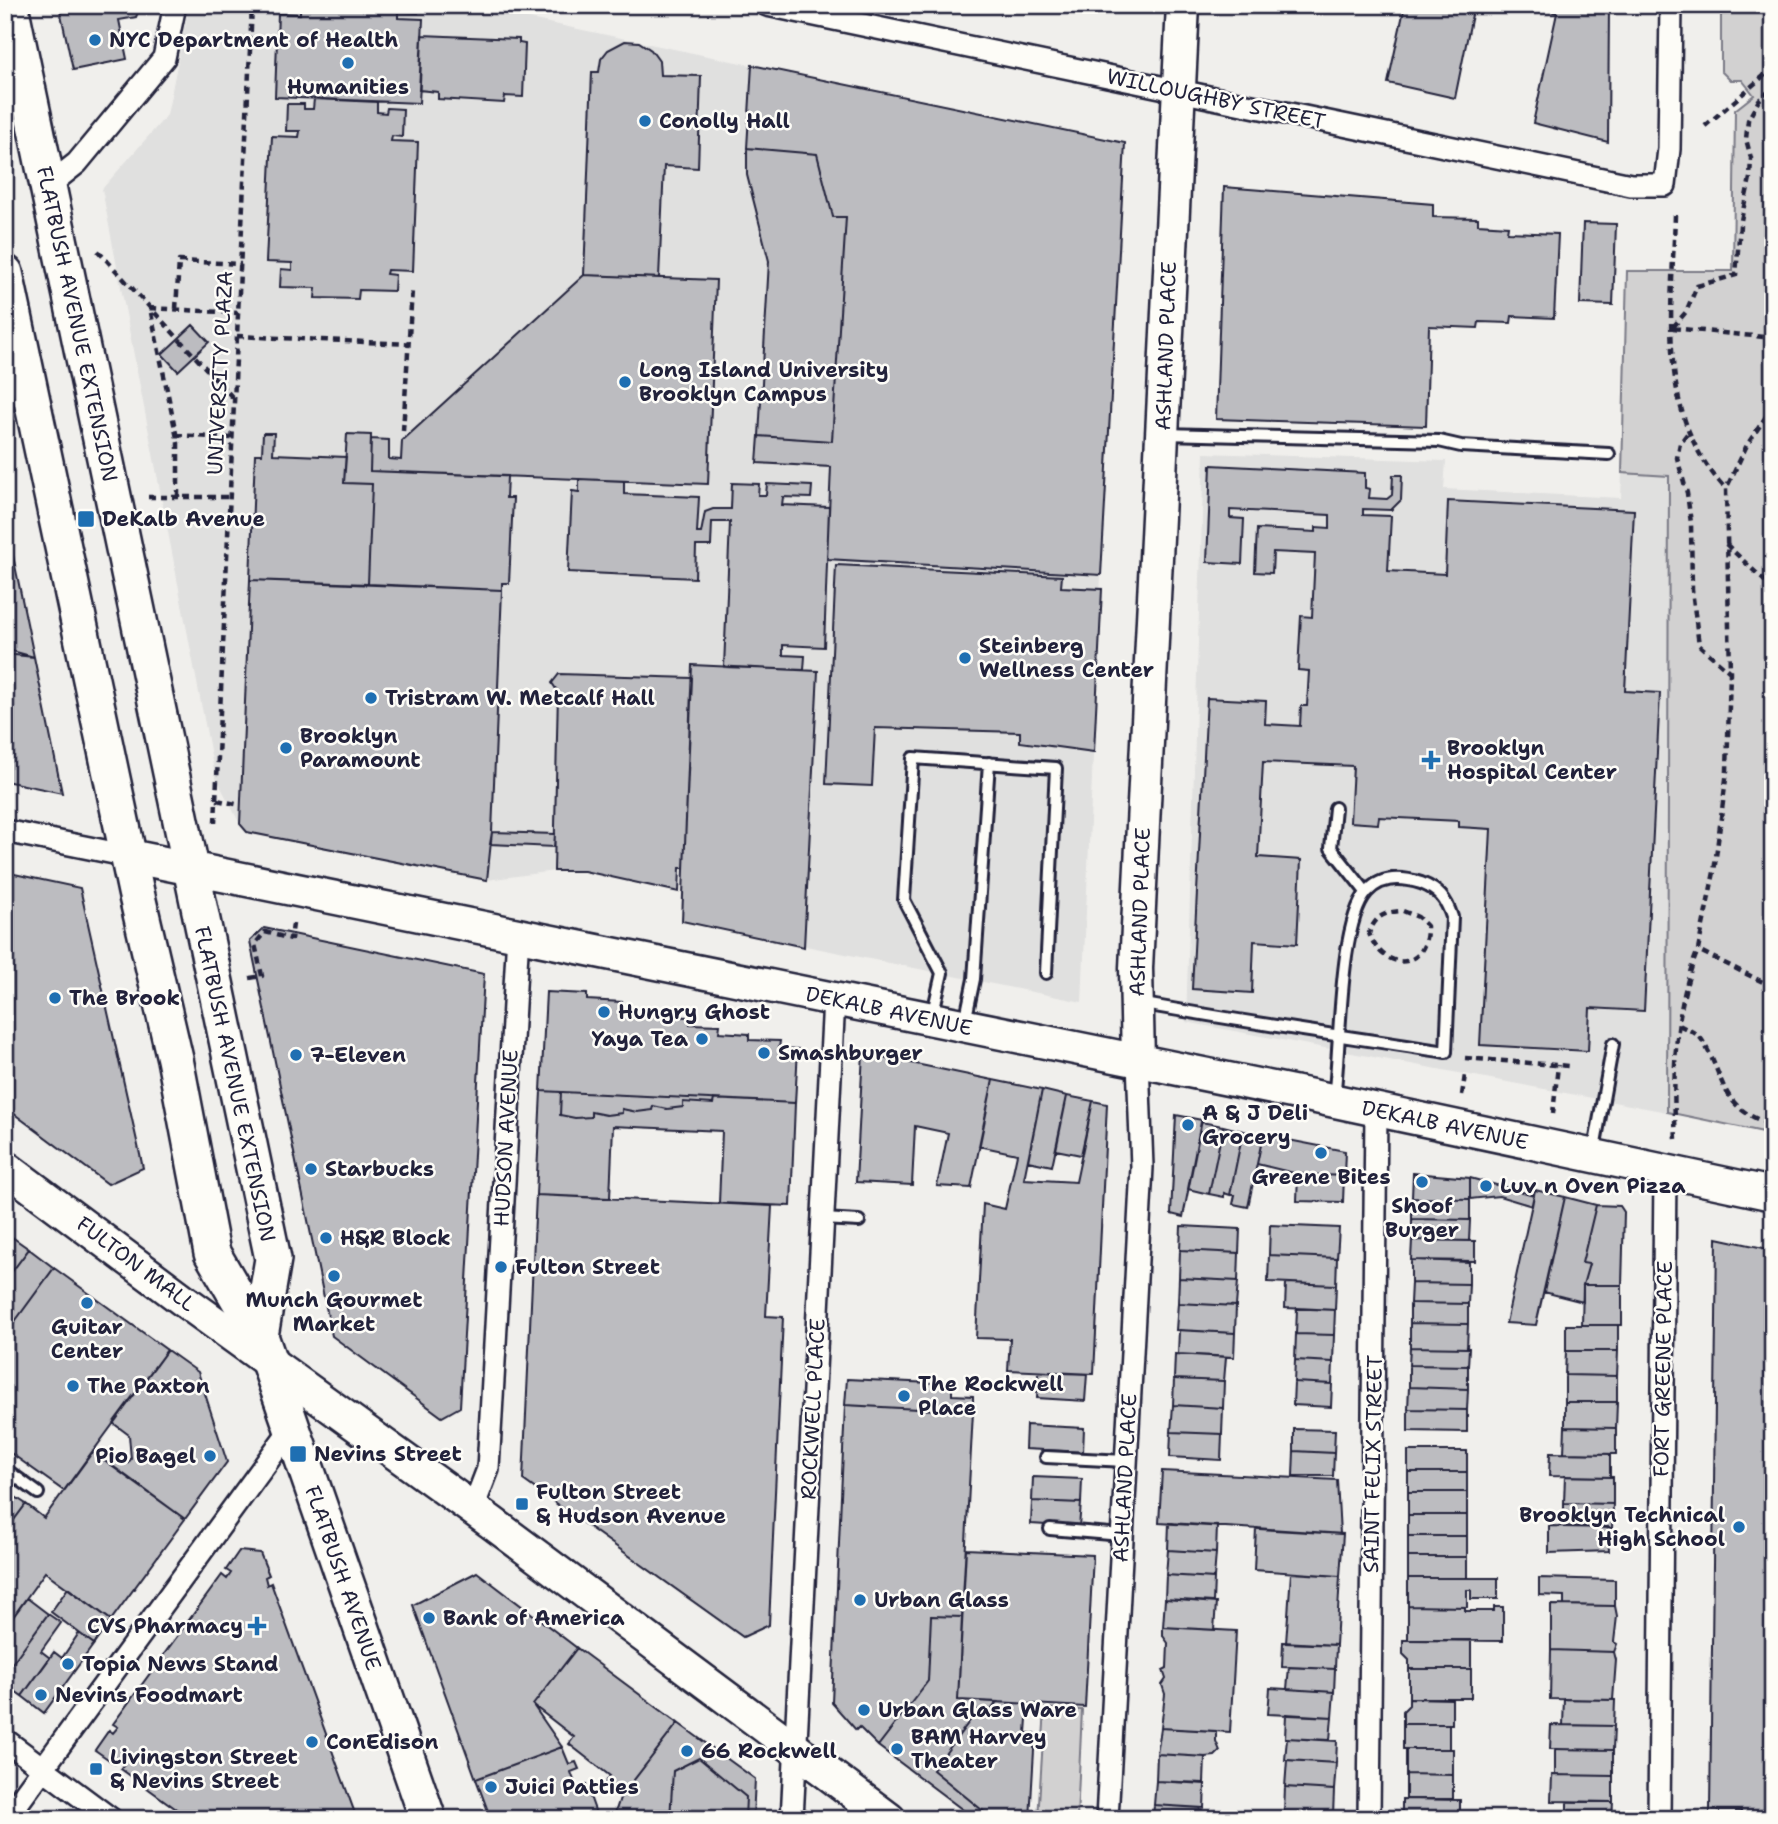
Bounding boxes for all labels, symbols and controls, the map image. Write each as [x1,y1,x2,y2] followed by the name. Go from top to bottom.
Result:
[109,26,398,54] place label: NYC Department of Health
[87,32,103,48] marker: NYC Department of Health
[340,55,356,71] marker: Humanities
[1104,62,1328,136] street label: WILLOUGHBY STREET
[287,73,409,101] place label: Humanities
[659,107,790,135] place label: Conolly Hall
[637,113,653,129] marker: Conolly Hall
[30,164,124,484] street label: FLATBUSH AVENUE EXTENSION
[1149,261,1183,431] street label: ASHLAND PLACE
[201,270,239,476] street label: UNIVERSITY PLAZA
[639,356,889,408] place label: Long Island University Brooklyn Campus
[617,374,633,390] marker: Long Island University Brooklyn Campus
[102,505,265,533] place label: DeKalb Avenue
[76,509,96,529] marker: DeKalb Avenue
[979,632,1154,684] place label: Steinberg Wellness Center
[957,650,973,666] marker: Steinberg Wellness Center
[385,684,655,712] place label: Tristram W. Metcalf Hall
[363,690,379,706] marker: Tristram W. Metcalf Hall
[300,722,420,774] place label: Brooklyn Paramount
[1447,734,1617,786] place label: Brooklyn Hospital Center
[278,740,294,756] marker: Brooklyn Paramount
[1421,750,1441,770] marker: Brooklyn Hospital Center
[1123,827,1157,997] street label: ASHLAND PLACE
[188,924,282,1244] street label: FLATBUSH AVENUE EXTENSION
[803,980,975,1042] street label: DEKALB AVENUE
[69,984,180,1012] place label: The Brook
[47,990,63,1006] marker: The Brook
[618,998,770,1026] place label: Hungry Ghost
[596,1004,612,1020] marker: Hungry Ghost
[591,1025,689,1053] place label: Yaya Tea
[694,1031,710,1047] marker: Yaya Tea
[778,1039,923,1067] place label: Smashburger
[310,1041,406,1069] place label: 7-Eleven
[756,1045,772,1061] marker: Smashburger
[288,1047,304,1063] marker: 7-Eleven
[487,1049,525,1227] street label: HUDSON AVENUE
[1359,1094,1531,1156] street label: DEKALB AVENUE
[1202,1099,1308,1151] place label: A & J Deli Grocery
[1180,1117,1196,1133] marker: A & J Deli Grocery
[1313,1145,1329,1161] marker: Greene Bites
[325,1155,434,1183] place label: Starbucks
[303,1161,319,1177] marker: Starbucks
[1251,1163,1391,1191] place label: Greene Bites
[1500,1172,1686,1200] place label: Luv n Oven Pizza
[1414,1174,1430,1190] marker: Shoof Burger
[1478,1178,1494,1194] marker: Luv n Oven Pizza
[1385,1192,1459,1244] place label: Shoof Burger
[71,1210,202,1318] street label: FULTON MALL
[340,1224,451,1252] place label: H&R Block
[318,1230,334,1246] marker: H&R Block
[515,1253,660,1281] place label: Fulton Street
[493,1259,509,1275] marker: Fulton Street
[1647,1261,1679,1477] street label: FORT GREENE PLACE
[326,1268,342,1284] marker: Munch Gourmet Market
[246,1286,422,1338] place label: Munch Gourmet Market
[79,1295,95,1311] marker: Guitar Center
[51,1313,123,1365] place label: Guitar Center
[794,1318,832,1500] street label: ROCKWELL PLACE
[1357,1355,1389,1573] street label: SAINT FELIX STREET
[918,1370,1063,1422] place label: The Rockwell Place
[87,1372,210,1400] place label: The Paxton
[65,1378,81,1394] marker: The Paxton
[896,1388,912,1404] marker: The Rockwell Place
[1107,1393,1143,1563] street label: ASHLAND PLACE
[314,1440,462,1468] place label: Nevins Street
[95,1442,196,1470] place label: Pio Bagel
[288,1444,308,1464] marker: Nevins Street
[202,1448,218,1464] marker: Pio Bagel
[536,1478,726,1530] place label: Fulton Street & Hudson Avenue
[298,1482,388,1674] street label: FLATBUSH AVENUE
[514,1496,530,1512] marker: Fulton Street & Hudson Avenue
[1519,1501,1725,1553] place label: Brooklyn Technical High School
[1731,1519,1747,1535] marker: Brooklyn Technical High School
[874,1586,1009,1614] place label: Urban Glass
[852,1592,868,1608] marker: Urban Glass
[443,1604,625,1632] place label: Bank of America
[421,1610,437,1626] marker: Bank of America
[87,1612,243,1640] place label: CVS Pharmacy
[249,1618,265,1634] marker: CVS Pharmacy
[82,1650,279,1678] place label: Topia News Stand
[60,1656,76,1672] marker: Topia News Stand
[55,1681,243,1709] place label: Nevins Foodmart
[33,1687,49,1703] marker: Nevins Foodmart
[878,1696,1077,1724] place label: Urban Glass Ware
[856,1702,872,1718] marker: Urban Glass Ware
[911,1723,1047,1775] place label: BAM Harvey Theater
[326,1728,438,1756] place label: ConEdison
[304,1734,320,1750] marker: ConEdison
[701,1737,837,1765] place label: 66 Rockwell
[889,1741,905,1757] marker: BAM Harvey Theater
[110,1743,298,1795] place label: Livingston Street & Nevins Street
[679,1743,695,1759] marker: 66 Rockwell
[88,1761,104,1777] marker: Livingston Street & Nevins Street
[505,1773,639,1801] place label: Juici Patties
[483,1779,499,1795] marker: Juici Patties

